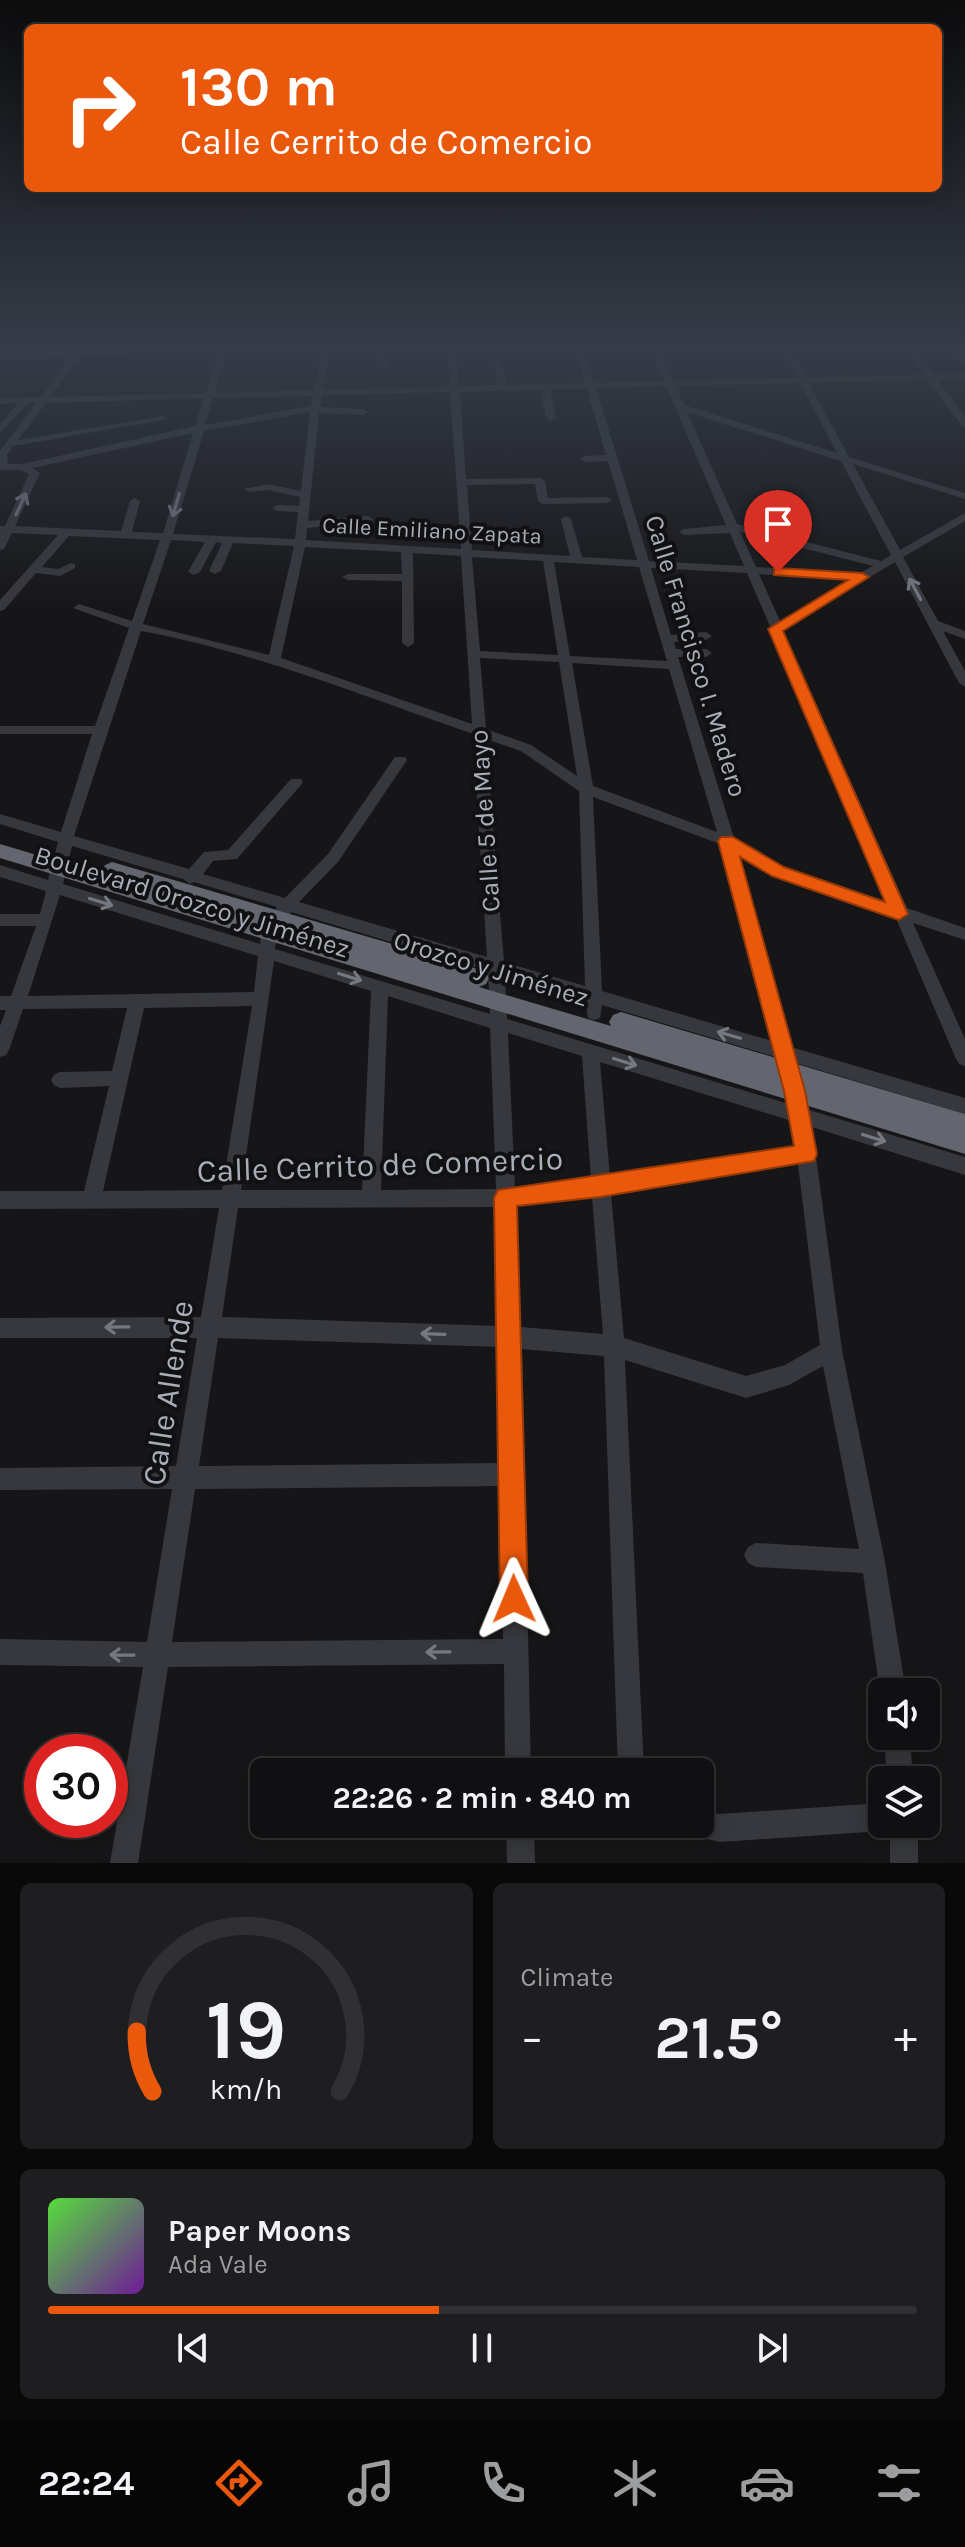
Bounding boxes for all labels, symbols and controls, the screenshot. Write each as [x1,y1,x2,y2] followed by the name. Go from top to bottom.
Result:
[180,54,338,119] text: 130 m
[48,56,152,160] icon: right
[180,121,592,163] text: Calle Cerrito de Comercio
[744,490,812,572] pin
[14,492,29,516] one-way arrow
[167,492,182,517] one-way arrow
[756,502,800,546] icon: arrive
[638,511,754,801] street label: Calle Francisco I. Madero
[322,512,542,550] street label: Calle Emiliano Zapata
[907,578,923,601] one-way arrow
[463,729,507,913] street label: Calle 5 de Mayo
[31,839,353,965] street label: Boulevard Orozco y Jiménez
[88,895,114,910] one-way arrow
[390,925,592,1013] street label: Orozco y Jiménez
[337,970,363,985] one-way arrow
[717,1027,743,1042] one-way arrow
[612,1055,638,1070] one-way arrow
[861,1132,886,1146] one-way arrow
[196,1140,564,1190] street label: Calle Cerrito de Comercio
[135,1298,201,1488] street label: Calle Allende
[104,1319,131,1335] one-way arrow
[420,1327,447,1342] one-way arrow
[472,1557,556,1641] position arrow
[425,1644,452,1660] one-way arrow
[109,1647,136,1662] one-way arrow
[868,1678,940,1838] map controls
[868,1678,940,1750] button: sound
[24,1734,128,1838] speed limit sign: 30
[868,1766,940,1838] button: layers
[332,1780,632,1816] text: 22:26 · 2 min · 840 m
[521,1962,613,1993] text: Climate
[206,1982,286,2079] text: 19
[654,2003,783,2073] text: 21.5°
[521,2012,544,2063] text: −
[894,2012,917,2063] text: +
[210,2073,282,2106] text: km/h
[168,2213,351,2249] text: Paper Moons
[168,2249,268,2280] text: Ada Vale
[171,2326,215,2370] icon: previous
[460,2326,504,2370] icon: pause
[750,2326,794,2370] icon: next
[211,2455,267,2511] icon: directions
[343,2455,399,2511] icon: music
[475,2455,531,2511] icon: phone
[607,2455,663,2511] icon: climate
[739,2455,795,2511] icon: car
[871,2455,927,2511] icon: filters
[38,2462,135,2504] text: 22:24

